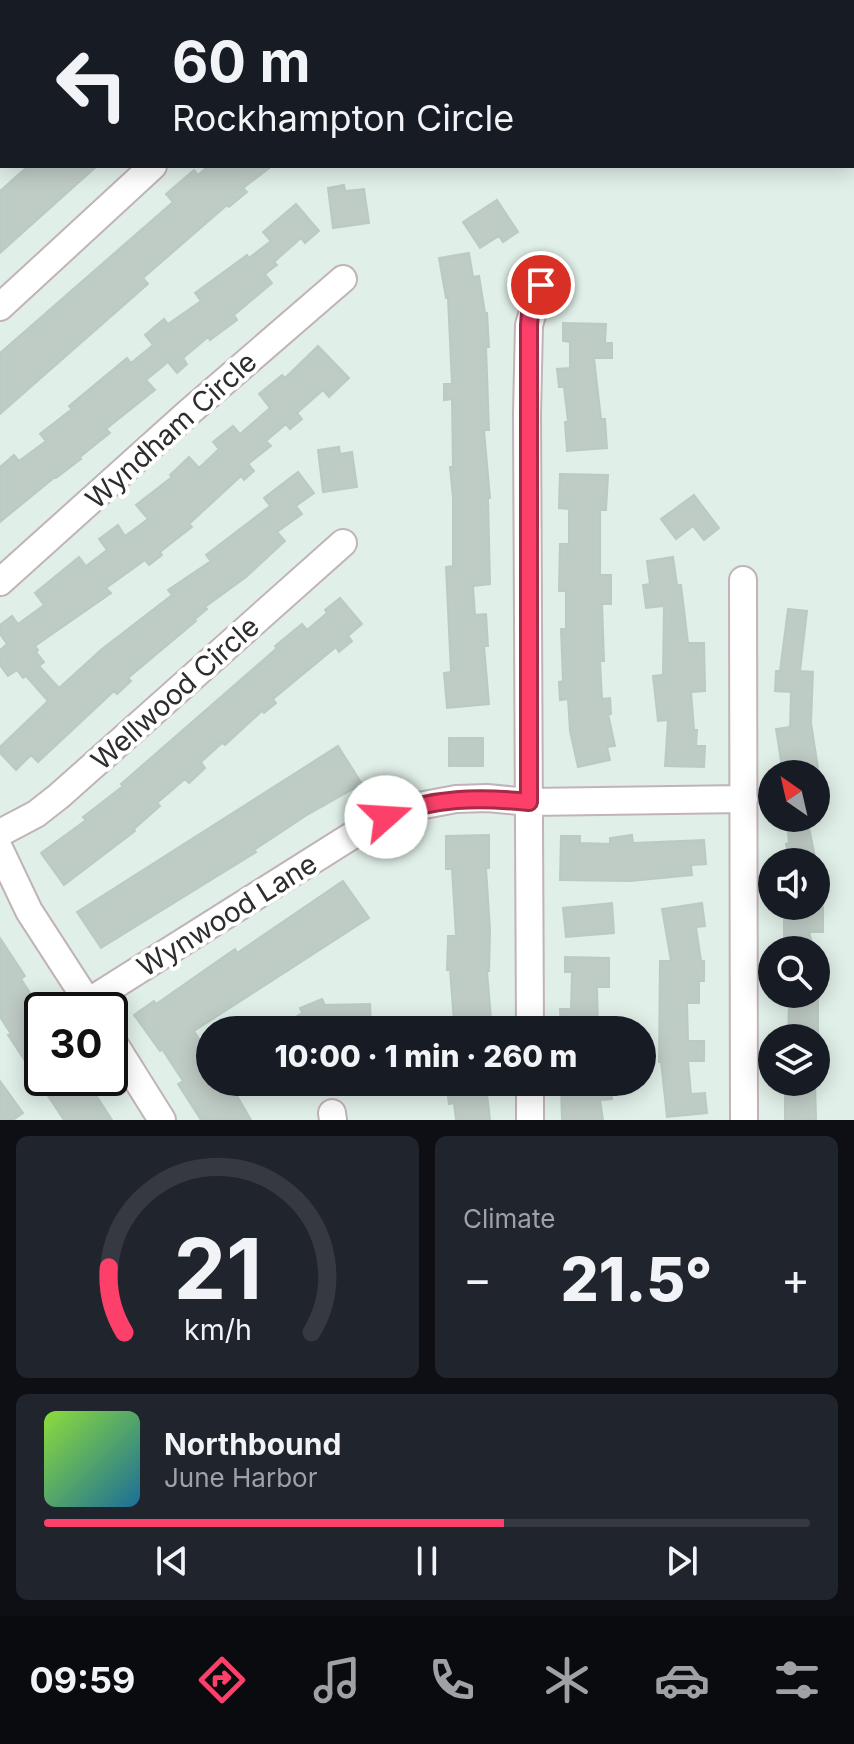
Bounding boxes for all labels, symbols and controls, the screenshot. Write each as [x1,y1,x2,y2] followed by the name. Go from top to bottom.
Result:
[172,28,311,96] text: 60 m
[40,32,144,136] icon: left
[172,96,514,140] text: Rockhampton Circle
[507,251,575,319] pin
[519,263,563,307] icon: arrive
[79,344,263,516] street label: Wyndham Circle
[84,609,266,777] street label: Wellwood Circle
[758,760,830,832] north arrow
[758,760,830,1096] map controls
[344,775,428,859] position arrow
[131,846,323,984] street label: Wynwood Lane
[758,848,830,920] button: sound
[758,936,830,1008] button: search
[24,992,128,1096] speed limit sign: 30
[758,1024,830,1096] button: layers
[275,1038,577,1074] text: 10:00 · 1 min · 260 m
[463,1203,555,1234] text: Climate
[173,1218,262,1319] text: 21
[560,1243,713,1315] text: 21.5°
[463,1252,492,1306] text: −
[781,1252,810,1306] text: +
[184,1312,251,1347] text: km/h
[164,1426,341,1462] text: Northbound
[164,1462,317,1493] text: June Harbor
[150,1539,194,1583] icon: previous
[405,1539,449,1583] icon: pause
[660,1539,704,1583] icon: next
[194,1652,250,1708] icon: directions
[309,1652,365,1708] icon: music
[424,1652,480,1708] icon: phone
[539,1652,595,1708] icon: climate
[654,1652,710,1708] icon: car
[769,1652,825,1708] icon: filters
[29,1658,136,1702] text: 09:59

